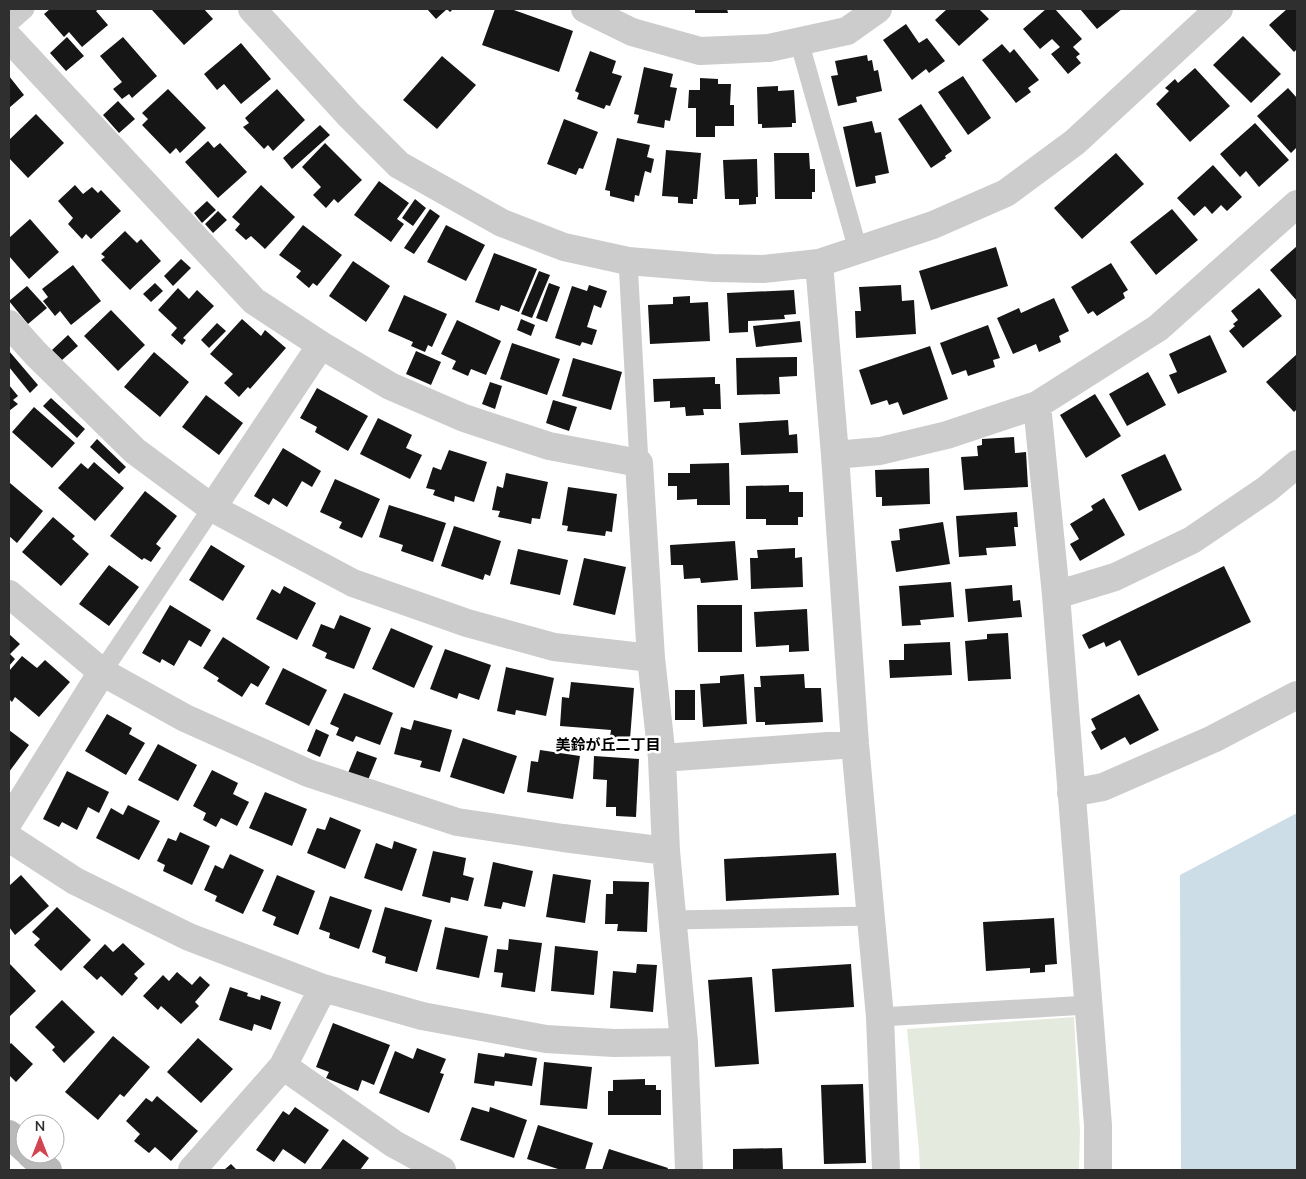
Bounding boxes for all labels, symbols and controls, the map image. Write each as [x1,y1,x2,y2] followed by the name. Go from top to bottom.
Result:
[555,735,661,755] district label: 美鈴が丘二丁目
[15,1114,65,1164] north arrow
[35,1117,45,1136] text: N

